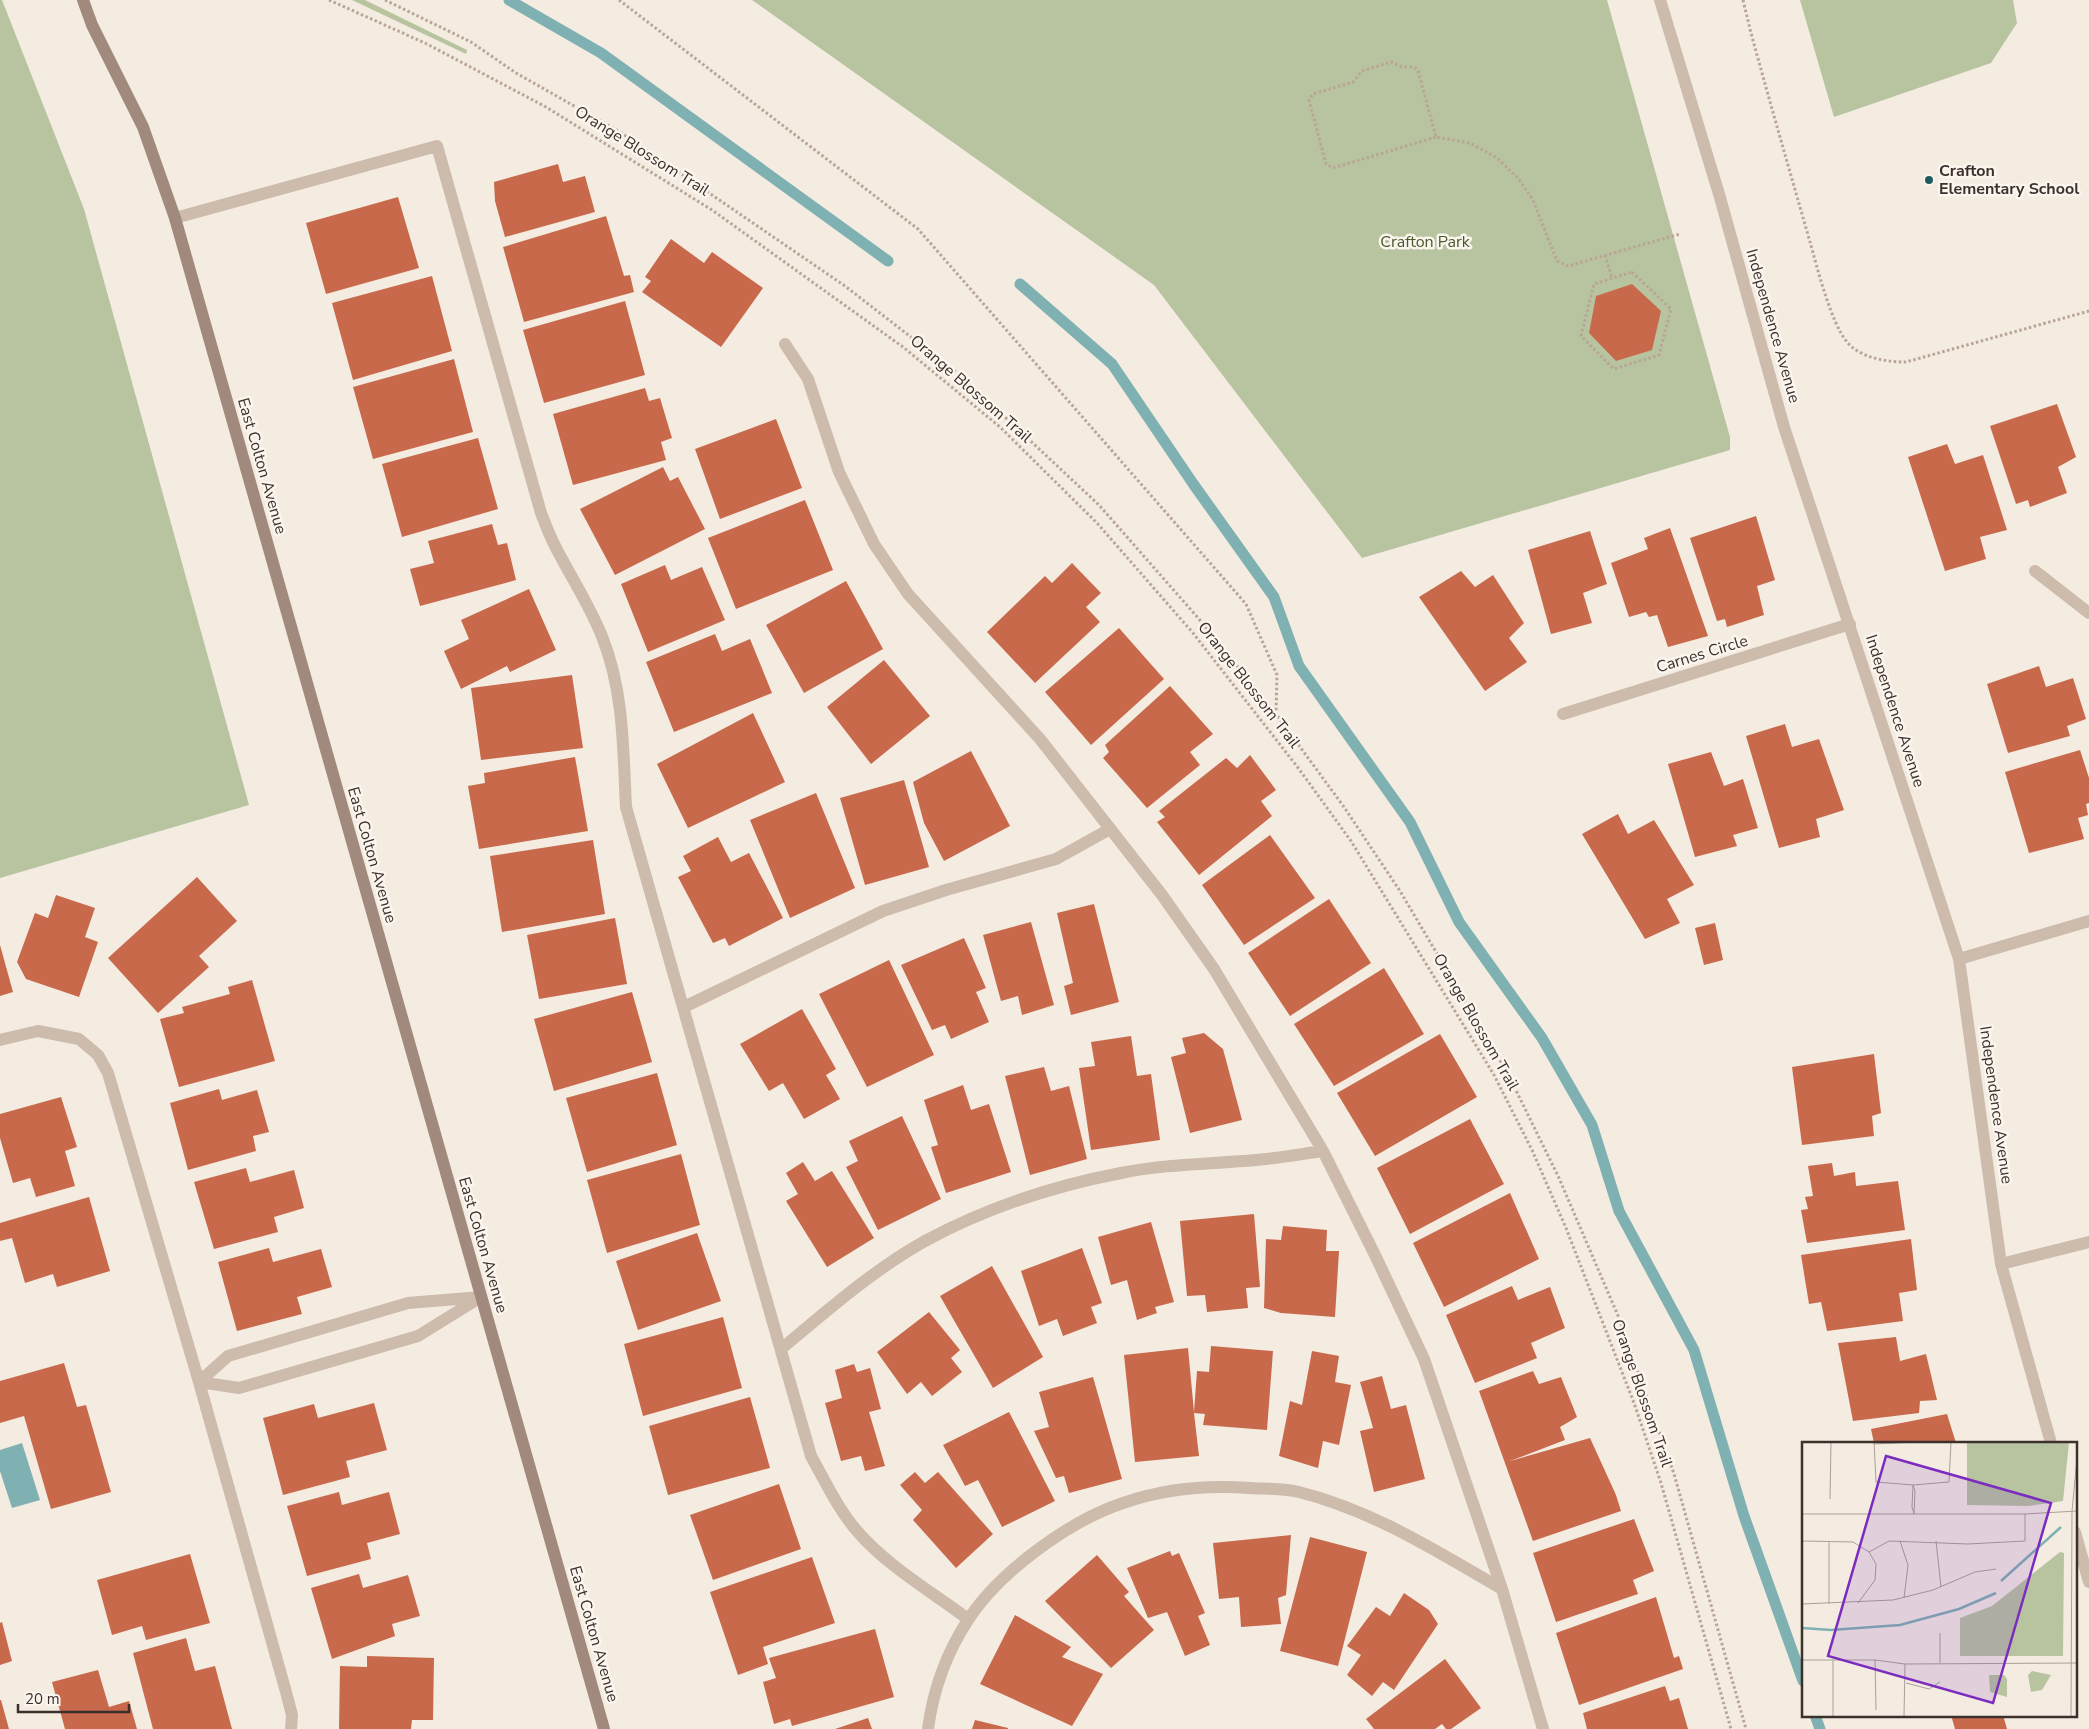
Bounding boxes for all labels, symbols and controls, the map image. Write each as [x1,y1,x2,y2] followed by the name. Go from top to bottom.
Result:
[570,101,714,202] street label: Orange Blossom Trail
[1939,160,2079,200] place label: Crafton Elementary School
[1923,174,1935,186] marker: Crafton Elementary School
[1380,231,1471,253] park label: Crafton Park
[1740,246,1806,406] street label: Independence Avenue
[905,330,1037,448] street label: Orange Blossom Trail
[232,395,292,537] street label: East Colton Avenue
[1193,617,1306,753] street label: Orange Blossom Trail
[1653,630,1751,678] street label: Carnes Circle
[1860,632,1930,790] street label: Independence Avenue
[342,784,402,926] street label: East Colton Avenue
[1428,949,1524,1095] street label: Orange Blossom Trail
[1974,1025,2018,1185] street label: Independence Avenue
[453,1174,513,1316] street label: East Colton Avenue
[1606,1316,1678,1470] street label: Orange Blossom Trail
[1802,1442,2076,1716] inset map
[564,1563,624,1705] street label: East Colton Avenue
[18,1682,129,1714] scale bar
[25,1689,60,1709] text: 20 m

